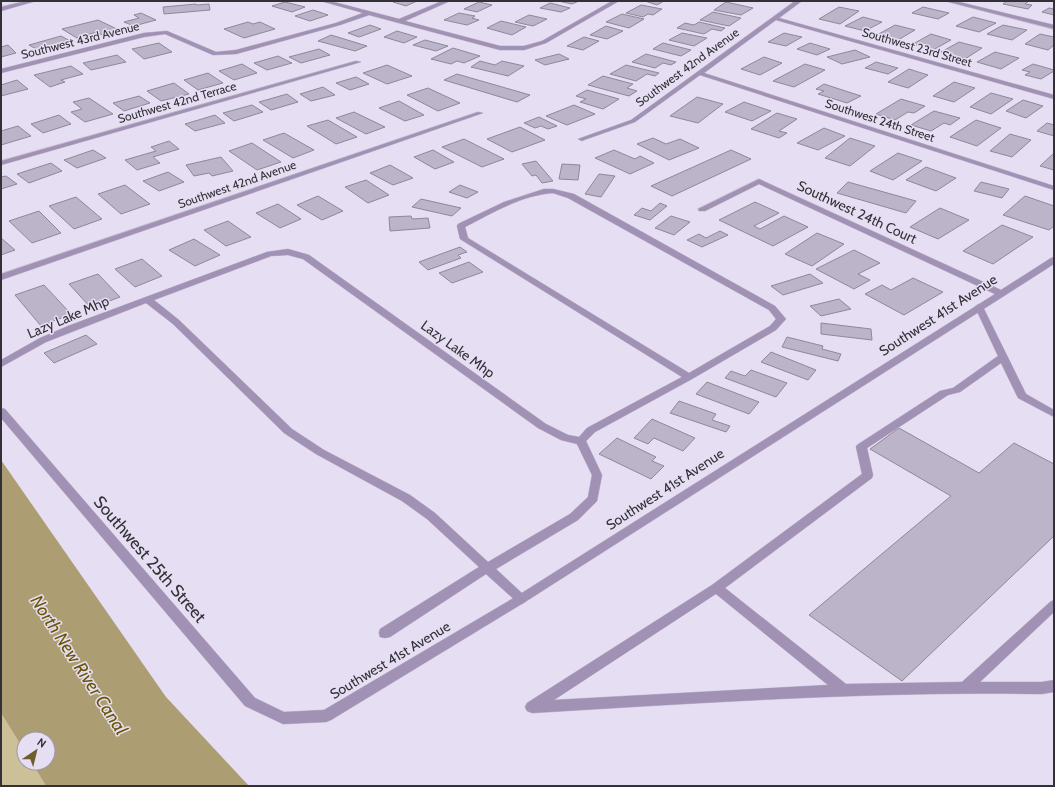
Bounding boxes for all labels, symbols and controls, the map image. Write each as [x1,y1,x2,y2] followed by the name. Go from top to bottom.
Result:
[19,18,141,62] street label: Southwest 43rd Avenue
[632,24,742,110] street label: Southwest 42nd Avenue
[860,24,974,70] street label: Southwest 23rd Street
[116,78,238,126] street label: Southwest 42nd Terrace
[823,95,937,145] street label: Southwest 24th Street
[176,157,298,211] street label: Southwest 42nd Avenue
[794,176,920,248] street label: Southwest 24th Court
[876,270,1000,360] street label: Southwest 41st Avenue
[24,292,112,342] street label: Lazy Lake Mhp
[417,316,499,382] street label: Lazy Lake Mhp
[603,444,727,534] street label: Southwest 41st Avenue
[90,492,211,627] street label: Southwest 25th Street
[26,591,133,740] water label: North New River Canal
[327,617,453,703] street label: Southwest 41st Avenue
[16,731,56,771] north arrow
[35,735,49,751] text: N

